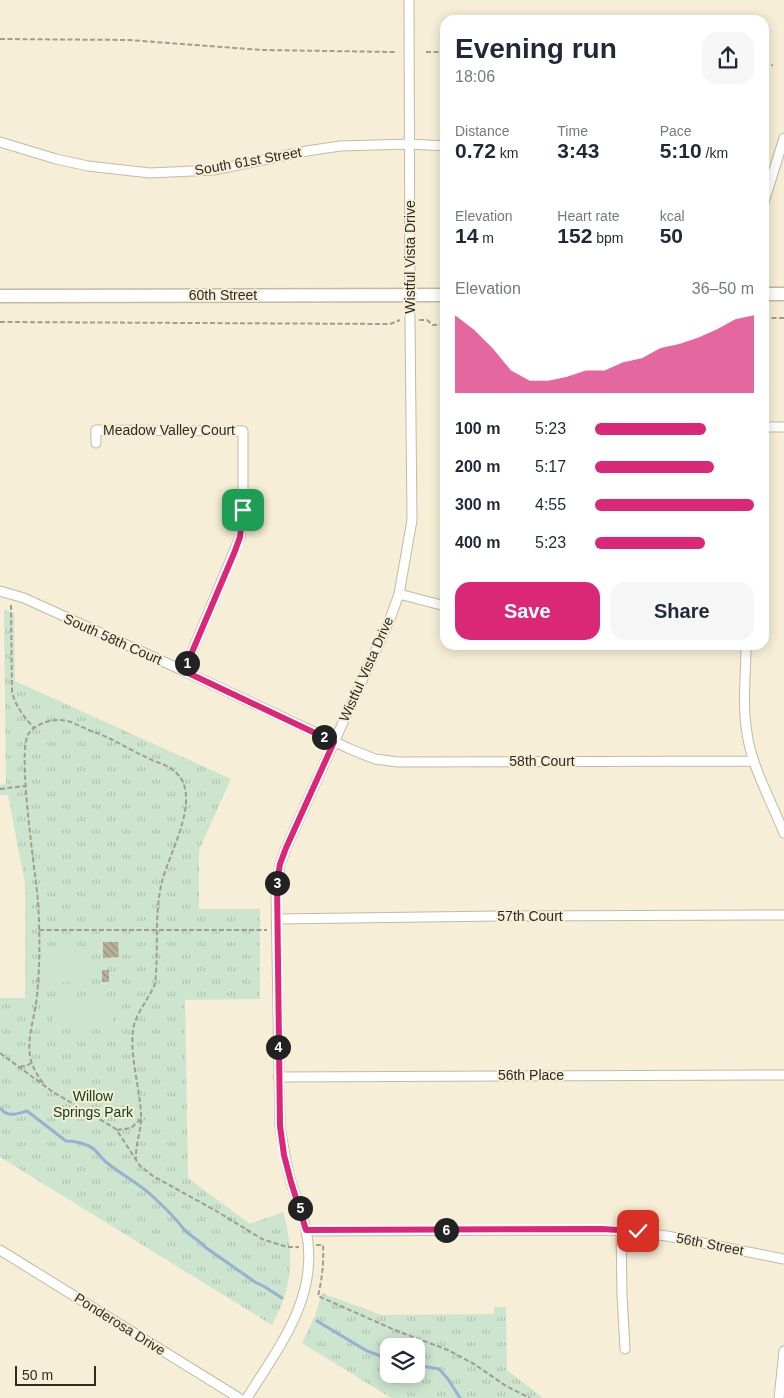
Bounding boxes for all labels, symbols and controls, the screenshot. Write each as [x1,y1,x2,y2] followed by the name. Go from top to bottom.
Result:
[702,32,754,84] button: share
[455,33,617,64] text: Evening run
[455,68,495,85] text: 18:06
[455,123,509,139] text: Distance
[557,123,588,139] text: Time
[660,123,692,139] text: Pace
[455,139,496,162] text: 0.72
[557,139,599,162] text: 3:43
[660,139,702,162] text: 5:10
[193,144,303,178] street label: South 61st Street
[496,145,518,161] text: km
[702,145,728,161] text: /km
[402,200,418,314] street label: Wistful Vista Drive
[455,208,513,224] text: Elevation
[557,208,620,224] text: Heart rate
[660,208,685,224] text: kcal
[455,224,478,247] text: 14
[557,224,592,247] text: 152
[660,224,683,247] text: 50
[478,230,494,246] text: m
[592,230,624,246] text: bpm
[455,280,521,297] text: Elevation
[692,280,754,297] text: 36–50 m
[189,287,257,303] street label: 60th Street
[455,420,500,437] text: 100 m
[535,420,566,437] text: 5:23
[103,422,235,438] street label: Meadow Valley Court
[455,458,500,475] text: 200 m
[535,458,566,475] text: 5:17
[222,489,264,531] pin
[229,496,257,524] icon: arrive
[455,496,500,513] text: 300 m
[535,496,566,513] text: 4:55
[455,534,500,551] text: 400 m
[535,534,566,551] text: 5:23
[455,582,600,640] button: Save
[610,582,754,640] button: Share
[61,610,165,668] street label: South 58th Court
[336,614,396,724] street label: Wistful Vista Drive
[174,650,200,676] pin: 1
[184,655,191,671] text: 1
[312,724,336,750] pin: 2
[321,729,328,745] text: 2
[509,753,575,769] street label: 58th Court
[264,870,290,896] pin: 3
[274,875,281,891] text: 3
[497,908,563,924] street label: 57th Court
[266,1034,290,1060] pin: 4
[275,1039,282,1055] text: 4
[498,1067,564,1083] street label: 56th Place
[53,1088,134,1120] park label: Willow Springs Park
[288,1196,312,1220] pin: 5
[297,1200,304,1216] text: 5
[617,1210,659,1252] pin
[624,1217,652,1245] icon: check
[434,1218,458,1242] pin: 6
[443,1222,450,1238] text: 6
[675,1230,745,1258] street label: 56th Street
[72,1290,169,1359] street label: Ponderosa Drive
[380,1338,425,1383] map controls
[380,1338,425,1383] button: layers
[15,1363,96,1386] scale bar
[22,1367,53,1383] text: 50 m

